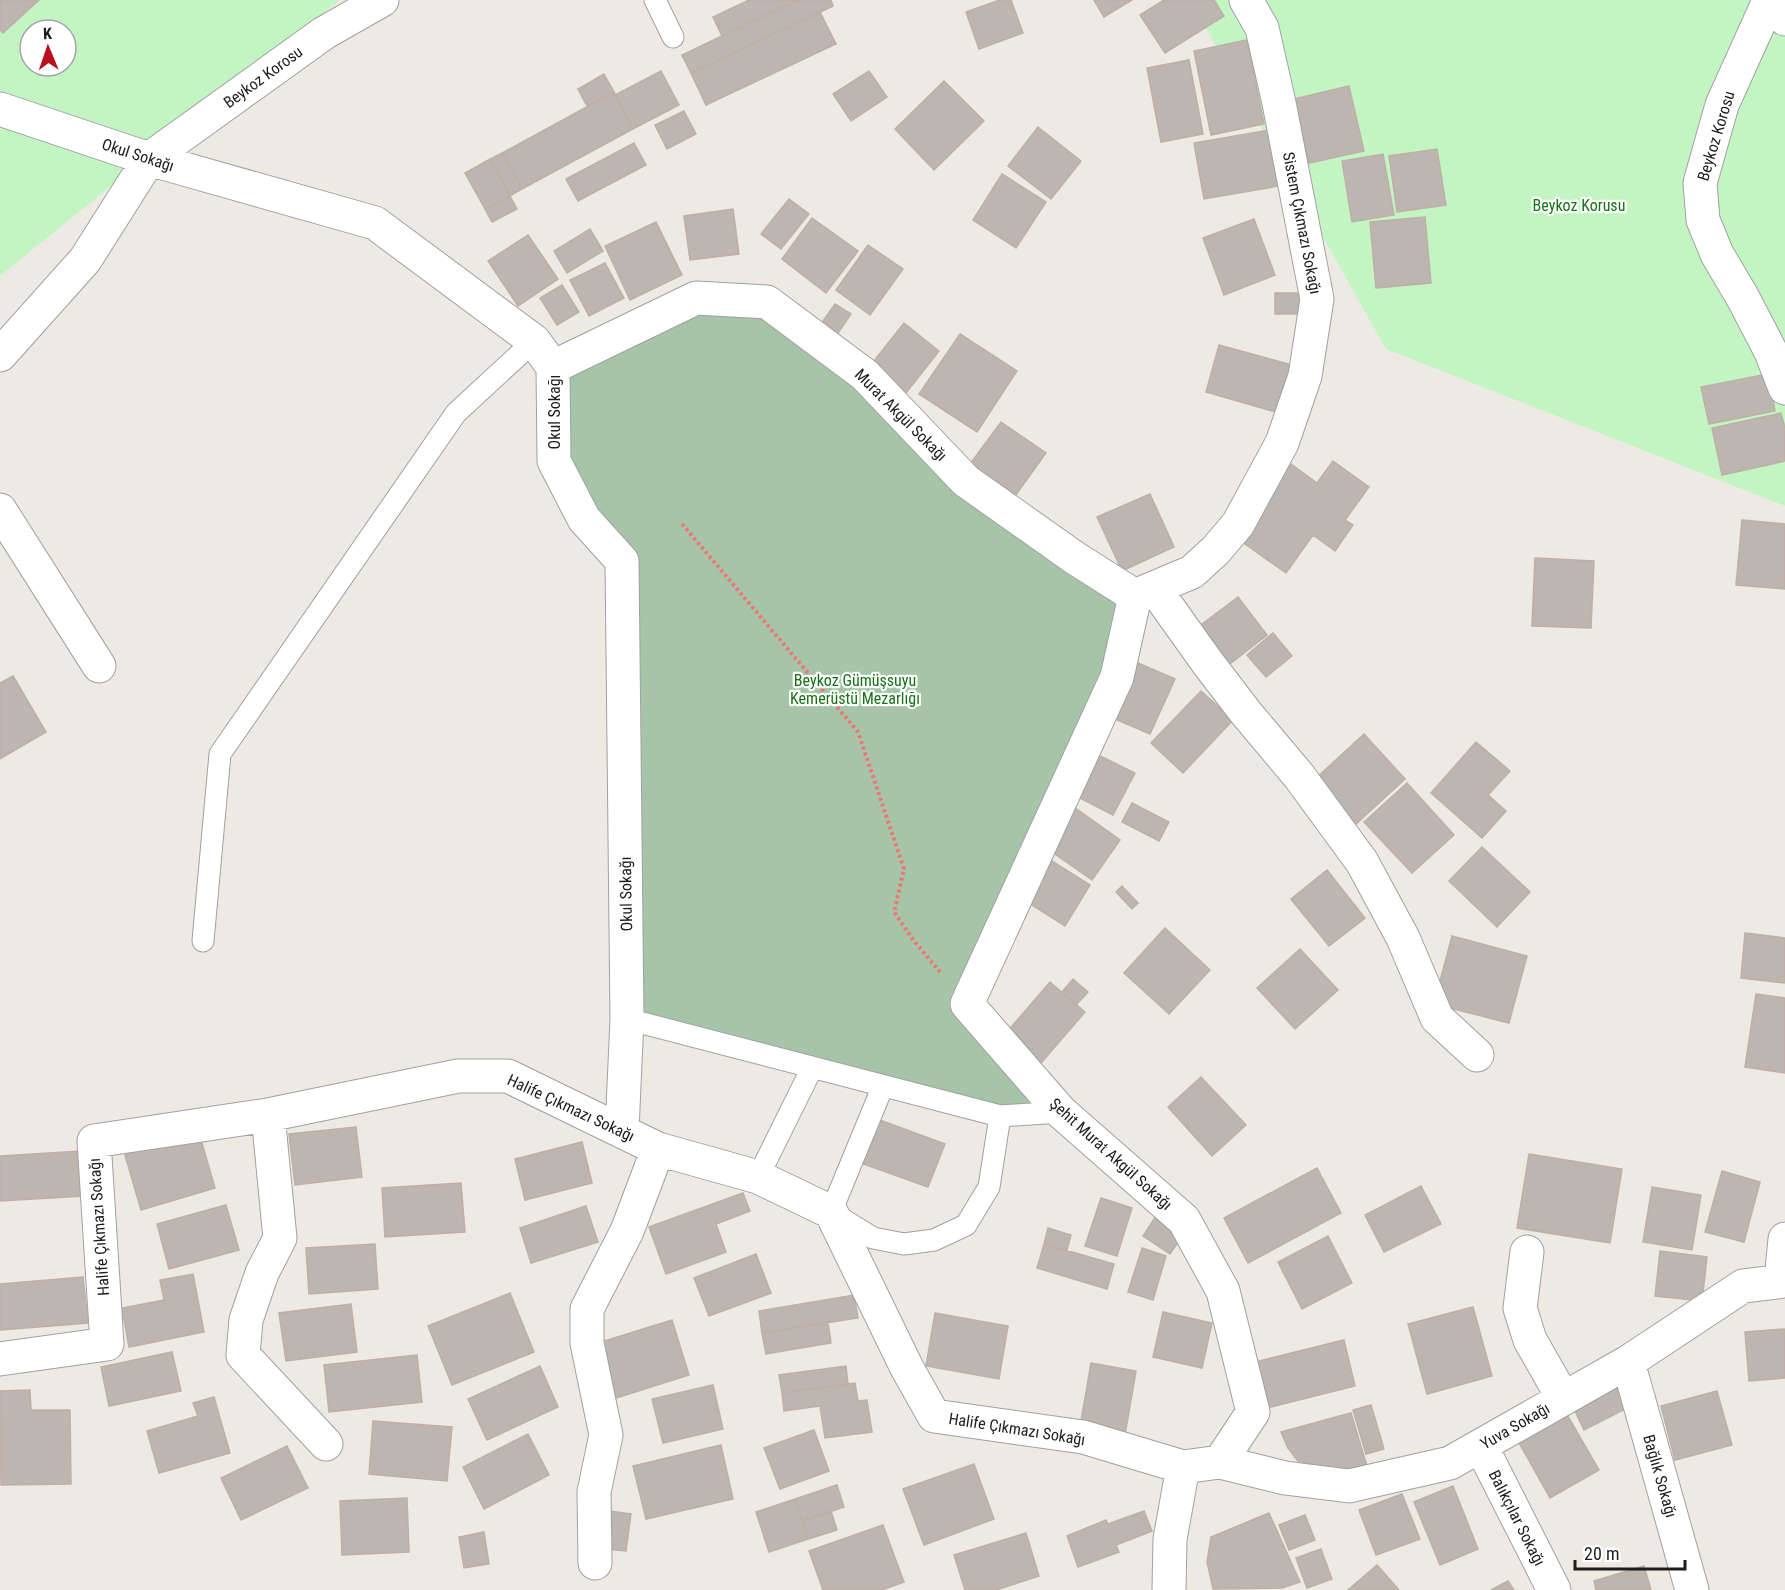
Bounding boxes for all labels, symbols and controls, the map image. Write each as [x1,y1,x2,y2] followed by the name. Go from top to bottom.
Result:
[18,18,78,78] north arrow
[43,24,52,43] text: K
[220,42,306,112] street label: Beykoz Korosu
[1693,89,1739,183] street label: Beykoz Korosu
[100,134,176,176] street label: Okul Sokağı
[1279,150,1325,296] street label: Sistem Çıkmazı Sokağı
[1533,196,1625,215] park label: Beykoz Korusu
[851,365,951,465] street label: Murat Akgül Sokağı
[545,375,564,449] street label: Okul Sokağı
[790,671,920,708] park label: Beykoz Gümüşsuyu Kemerüstü Mezarlığı
[616,856,636,932] street label: Okul Sokağı
[504,1070,638,1146] street label: Halife Çıkmazı Sokağı
[1046,1094,1176,1214] street label: Şehit Murat Akgül Sokağı
[85,1157,113,1297] street label: Halife Çıkmazı Sokağı
[1477,1399,1553,1453] street label: Yuva Sokağı
[947,1409,1087,1449] street label: Halife Çıkmazı Sokağı
[1639,1432,1681,1520] street label: Bağlık Sokağı
[1485,1467,1549,1569] street label: Balıkçılar Sokağı
[1575,1533,1684,1571] scale bar
[1584,1543,1619,1564] text: 20 m

